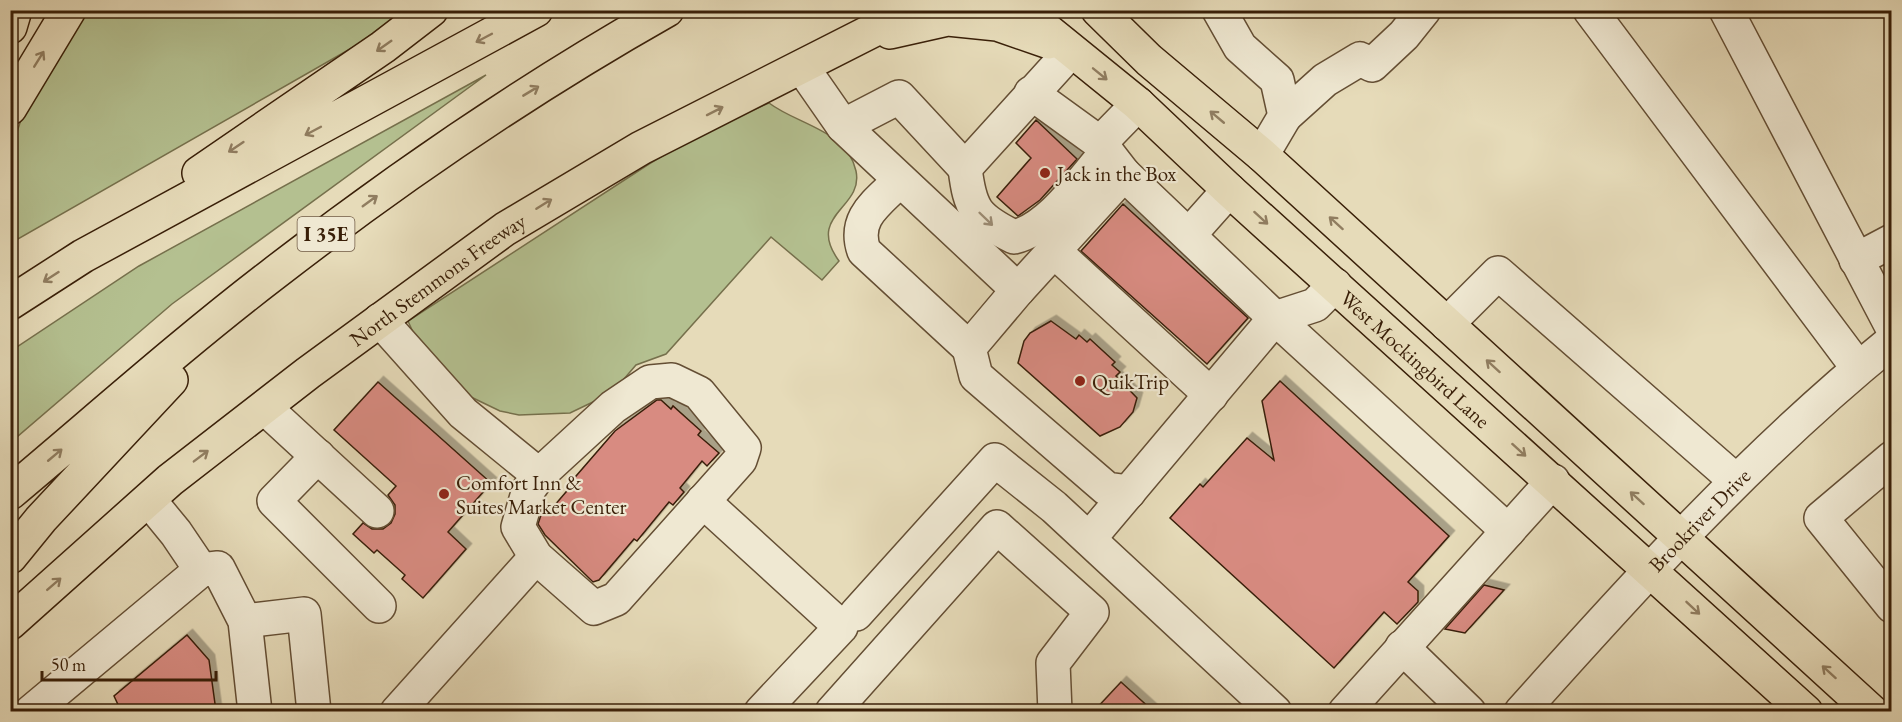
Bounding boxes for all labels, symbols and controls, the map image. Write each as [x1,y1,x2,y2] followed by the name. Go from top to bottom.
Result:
[476,32,493,44] one-way arrow
[377,40,393,52] one-way arrow
[34,51,46,68] one-way arrow
[1092,67,1108,80] one-way arrow
[523,85,540,98] one-way arrow
[706,104,724,116] one-way arrow
[1210,110,1225,124] one-way arrow
[305,125,322,137] one-way arrow
[228,141,245,153] one-way arrow
[1055,160,1176,187] place label: Jack in the Box
[1038,166,1052,180] marker: Jack in the Box
[362,195,378,207] one-way arrow
[535,198,552,210] one-way arrow
[344,206,531,352] street label: North Stemmons Freeway
[978,211,993,226] one-way arrow
[1253,211,1268,225] one-way arrow
[1329,216,1344,230] one-way arrow
[298,217,354,251] road number: I 35E
[43,271,59,283] one-way arrow
[1335,284,1496,434] street label: West Mockingbird Lane
[1486,359,1501,373] one-way arrow
[1092,368,1169,396] place label: QuikTrip
[1073,374,1087,388] marker: QuikTrip
[1511,443,1526,457] one-way arrow
[47,448,62,462] one-way arrow
[193,450,209,463] one-way arrow
[1642,462,1756,577] street label: Brookriver Drive
[456,469,626,520] place label: Comfort Inn & Suites Market Center
[437,487,451,501] marker: Comfort Inn & Suites Market Center
[1630,491,1645,505] one-way arrow
[46,578,62,592] one-way arrow
[1686,600,1701,615] one-way arrow
[42,644,216,682] scale bar
[51,653,86,676] text: 50 m
[1821,665,1836,679] one-way arrow

